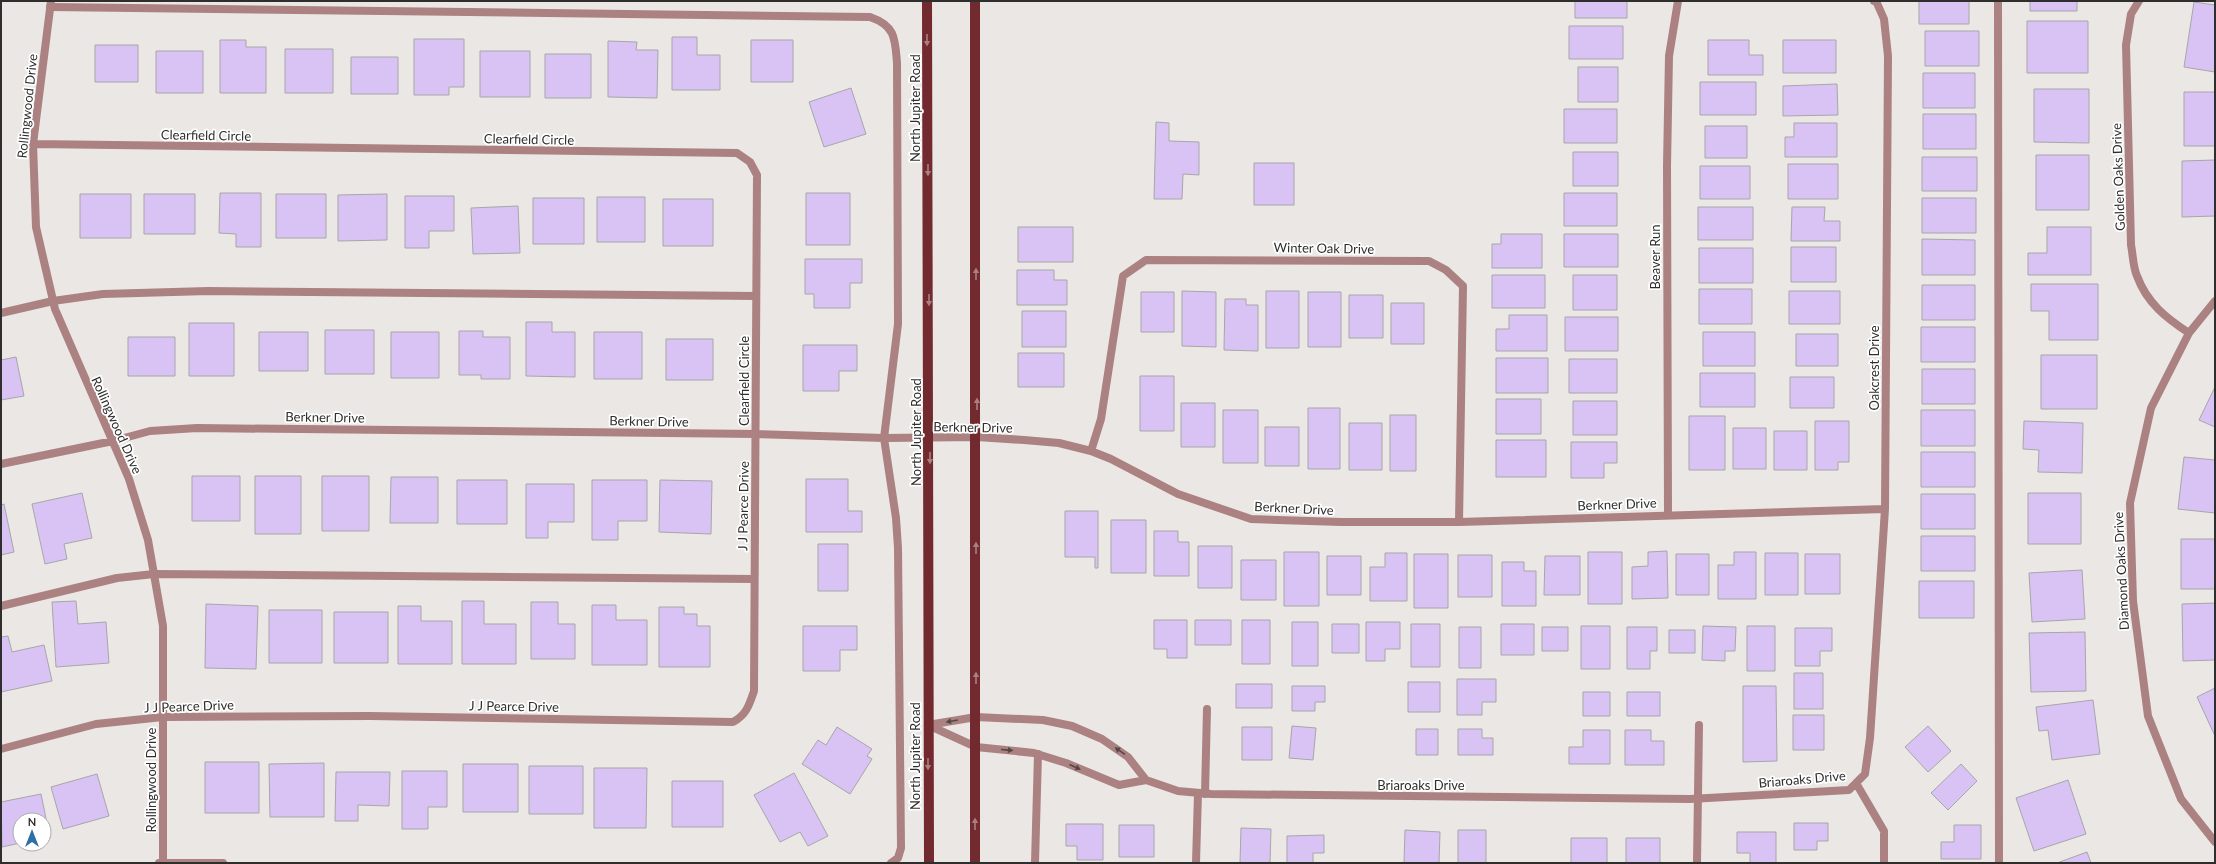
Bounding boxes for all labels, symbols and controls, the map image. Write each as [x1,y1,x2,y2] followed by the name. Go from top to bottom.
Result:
[924,34,931,46] one-way arrow
[14,53,40,159] street label: Rollingwood Drive
[907,54,923,162] street label: North Jupiter Road
[2108,123,2128,231] street label: Golden Oaks Drive
[161,126,251,144] street label: Clearfield Circle
[484,130,574,148] street label: Clearfield Circle
[925,164,931,177] one-way arrow
[1647,224,1663,290] street label: Beaver Run
[1274,239,1375,257] street label: Winter Oak Drive
[973,267,979,280] one-way arrow
[926,294,932,307] one-way arrow
[1866,325,1882,411] street label: Oakcrest Drive
[736,336,752,426] street label: Clearfield Circle
[88,374,146,476] street label: Rollingwood Drive
[908,378,924,486] street label: North Jupiter Road
[974,397,980,410] one-way arrow
[285,408,365,426] street label: Berkner Drive
[609,412,689,430] street label: Berkner Drive
[933,418,1013,436] street label: Berkner Drive
[927,452,933,465] one-way arrow
[734,461,752,551] street label: J J Pearce Drive
[1577,495,1657,513] street label: Berkner Drive
[1254,498,1334,518] street label: Berkner Drive
[2110,511,2132,631] street label: Diamond Oaks Drive
[973,541,979,554] one-way arrow
[973,671,979,684] one-way arrow
[144,696,234,716] street label: J J Pearce Drive
[469,697,559,715] street label: J J Pearce Drive
[907,702,923,810] street label: North Jupiter Road
[946,718,958,724] one-way arrow
[143,727,159,832] street label: Rollingwood Drive
[1001,746,1013,753] one-way arrow
[1114,747,1125,755] one-way arrow
[925,758,931,771] one-way arrow
[1070,764,1082,770] one-way arrow
[1758,767,1846,791] street label: Briaroaks Drive
[1377,777,1465,793] street label: Briaroaks Drive
[12,812,52,852] north arrow
[28,815,36,828] text: N
[972,817,978,830] one-way arrow

